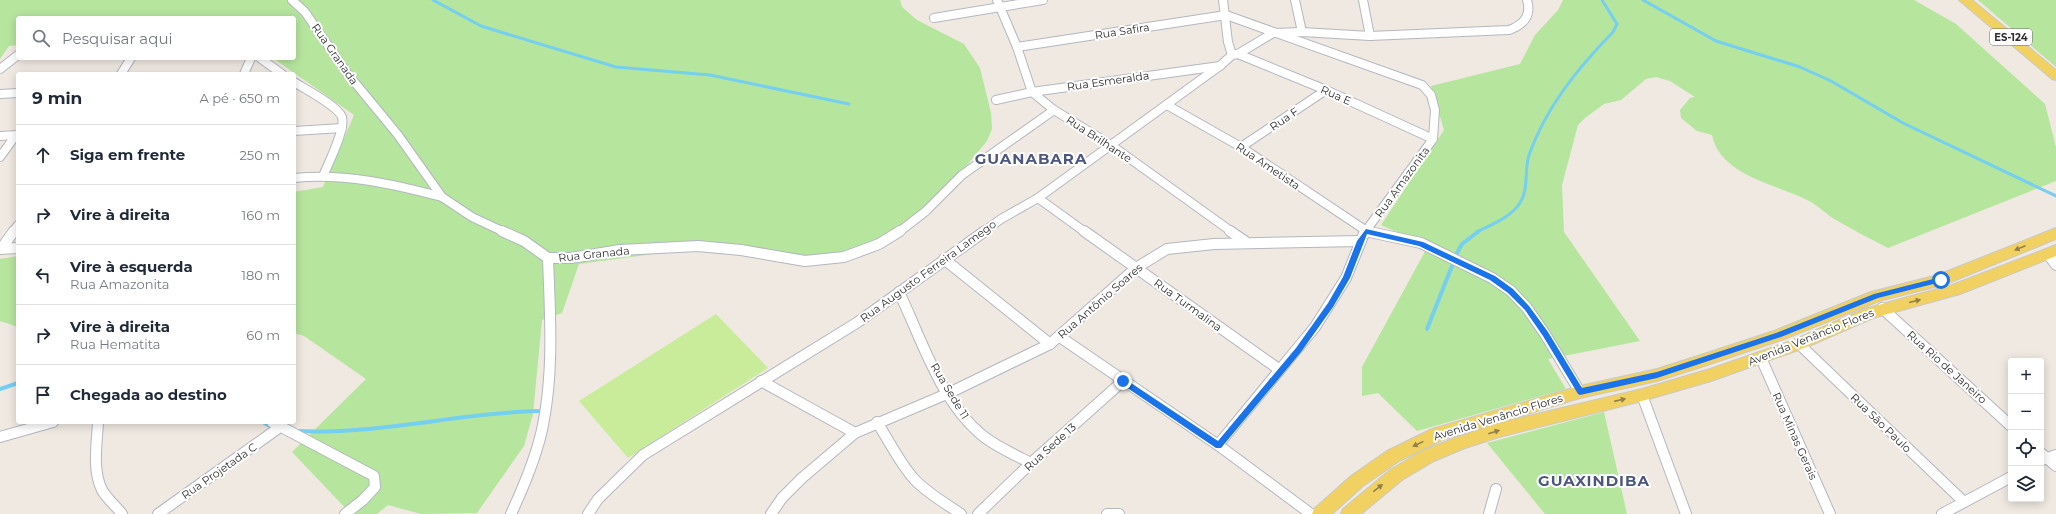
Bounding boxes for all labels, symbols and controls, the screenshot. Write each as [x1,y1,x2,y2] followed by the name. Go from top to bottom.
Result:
[16,16,296,60] search box
[1094,20,1150,42] street label: Rua Safira
[309,21,361,87] street label: Rua Granada
[30,27,52,49] icon: search
[62,29,173,48] text: Pesquisar aqui
[1990,29,2032,45] road number: ES-124
[1066,68,1150,94] street label: Rua Esmeralda
[1319,82,1353,108] street label: Rua E
[32,88,82,108] text: 9 min
[199,90,280,106] text: A pé · 650 m
[1267,104,1301,134] street label: Rua F
[1064,113,1135,166] street label: Rua Brilhante
[1233,139,1303,193] street label: Rua Ametista
[32,144,54,166] icon: ahead
[1372,144,1432,220] street label: Rua Amazonita
[70,145,185,164] text: Siga em frente
[239,147,280,163] text: 250 m
[975,149,1087,168] district label: GUANABARA
[32,204,54,226] icon: right
[70,205,170,224] text: Vire à direita
[242,207,280,223] text: 160 m
[857,217,999,325] street label: Rua Augusto Ferreira Lamego
[558,243,630,265] street label: Rua Granada
[2014,245,2026,252] one-way arrow
[70,257,193,276] text: Vire à esquerda
[1055,260,1146,342] street label: Rua Antônio Soares
[32,264,54,286] icon: left
[241,267,280,283] text: 180 m
[1932,271,1950,289] route start
[70,276,170,292] text: Rua Amazonita
[1151,276,1225,334] street label: Rua Turmalina
[1910,298,1922,304] one-way arrow
[1746,305,1876,369] street label: Avenida Venâncio Flores
[70,317,170,336] text: Vire à direita
[32,324,54,346] icon: right
[246,327,280,343] text: 60 m
[1904,327,1990,407] street label: Rua Rio de Janeiro
[70,336,160,352] text: Rua Hematita
[2008,358,2044,502] map controls
[2008,358,2044,394] button: +
[928,360,972,422] street label: Rua Sede 11
[1114,372,1132,390] route end
[32,384,54,406] icon: arrive
[70,385,227,404] text: Chegada ao destino
[1432,390,1565,443] street label: Avenida Venâncio Flores
[1769,390,1821,482] street label: Rua Minas Gerais
[1848,390,1914,456] street label: Rua São Paulo
[2008,394,2044,430] button: −
[1614,396,1626,402] one-way arrow
[1021,420,1079,474] street label: Rua Sede 13
[1489,429,1501,435] one-way arrow
[2008,430,2044,466] button: locate
[179,440,259,502] street label: Rua Projetada C
[1413,441,1424,447] one-way arrow
[2008,466,2044,502] button: layers
[1538,471,1650,490] district label: GUAXINDIBA
[1373,484,1384,493] one-way arrow

